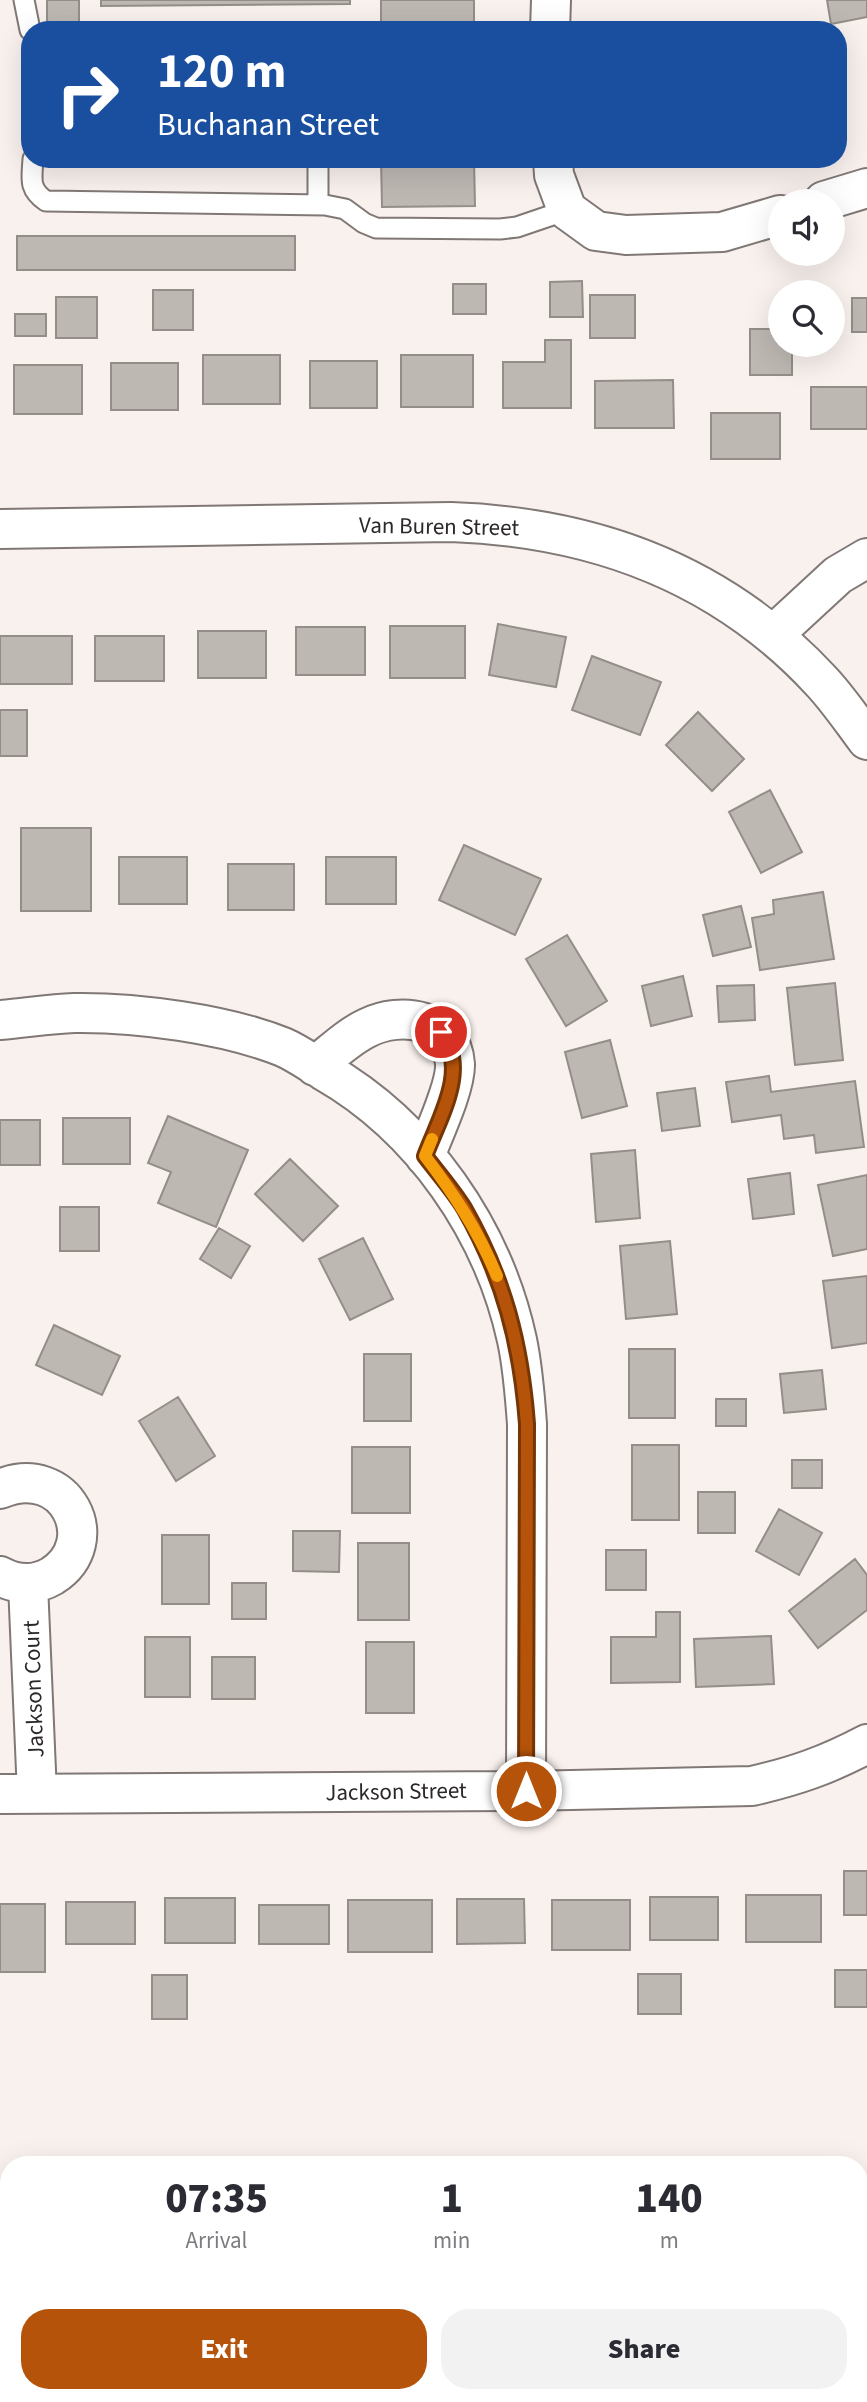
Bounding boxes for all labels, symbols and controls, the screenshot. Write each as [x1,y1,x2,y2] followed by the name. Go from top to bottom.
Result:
[157,37,286,107] text: 120 m
[42,49,133,140] icon: right
[157,102,379,148] text: Buchanan Street
[768,189,845,357] map controls
[768,189,845,266] button: sound
[768,280,845,357] button: search
[359,509,520,544] street label: Van Buren Street
[411,1002,471,1062] pin
[422,1013,460,1051] icon: arrive
[15,1619,52,1758] street label: Jackson Court
[489,1754,563,1828] position arrow
[325,1774,467,1809] street label: Jackson Street
[165,2169,268,2229] text: 07:35
[440,2169,463,2229] text: 1
[636,2169,703,2229] text: 140
[186,2224,247,2257] text: Arrival
[433,2224,470,2257] text: min
[660,2224,679,2257] text: m
[21,2309,427,2389] button: Exit
[441,2309,847,2389] button: Share

